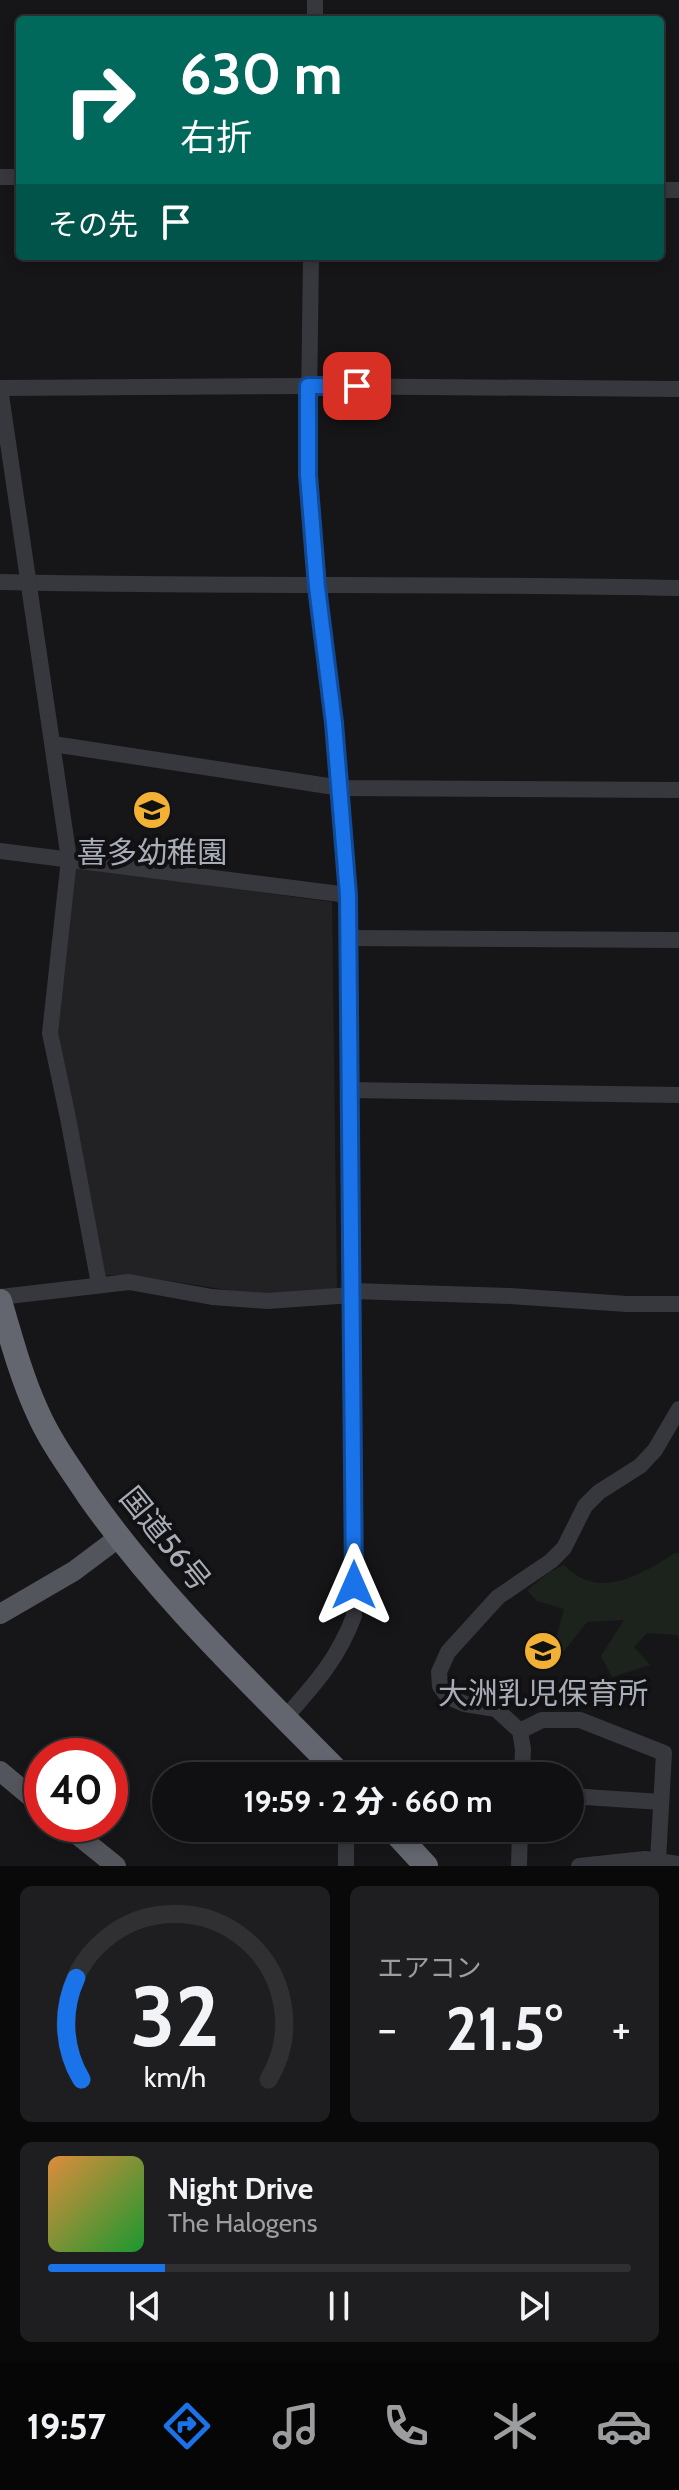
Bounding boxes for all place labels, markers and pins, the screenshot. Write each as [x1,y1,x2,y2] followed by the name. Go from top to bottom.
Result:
[323,352,391,420] pin
[131,789,173,831] school or university icon: 喜多幼稚園
[77,834,227,871] place label: 喜多幼稚園
[522,1630,564,1672] school or university icon: 大洲乳児保育所
[438,1675,648,1712] place label: 大洲乳児保育所

